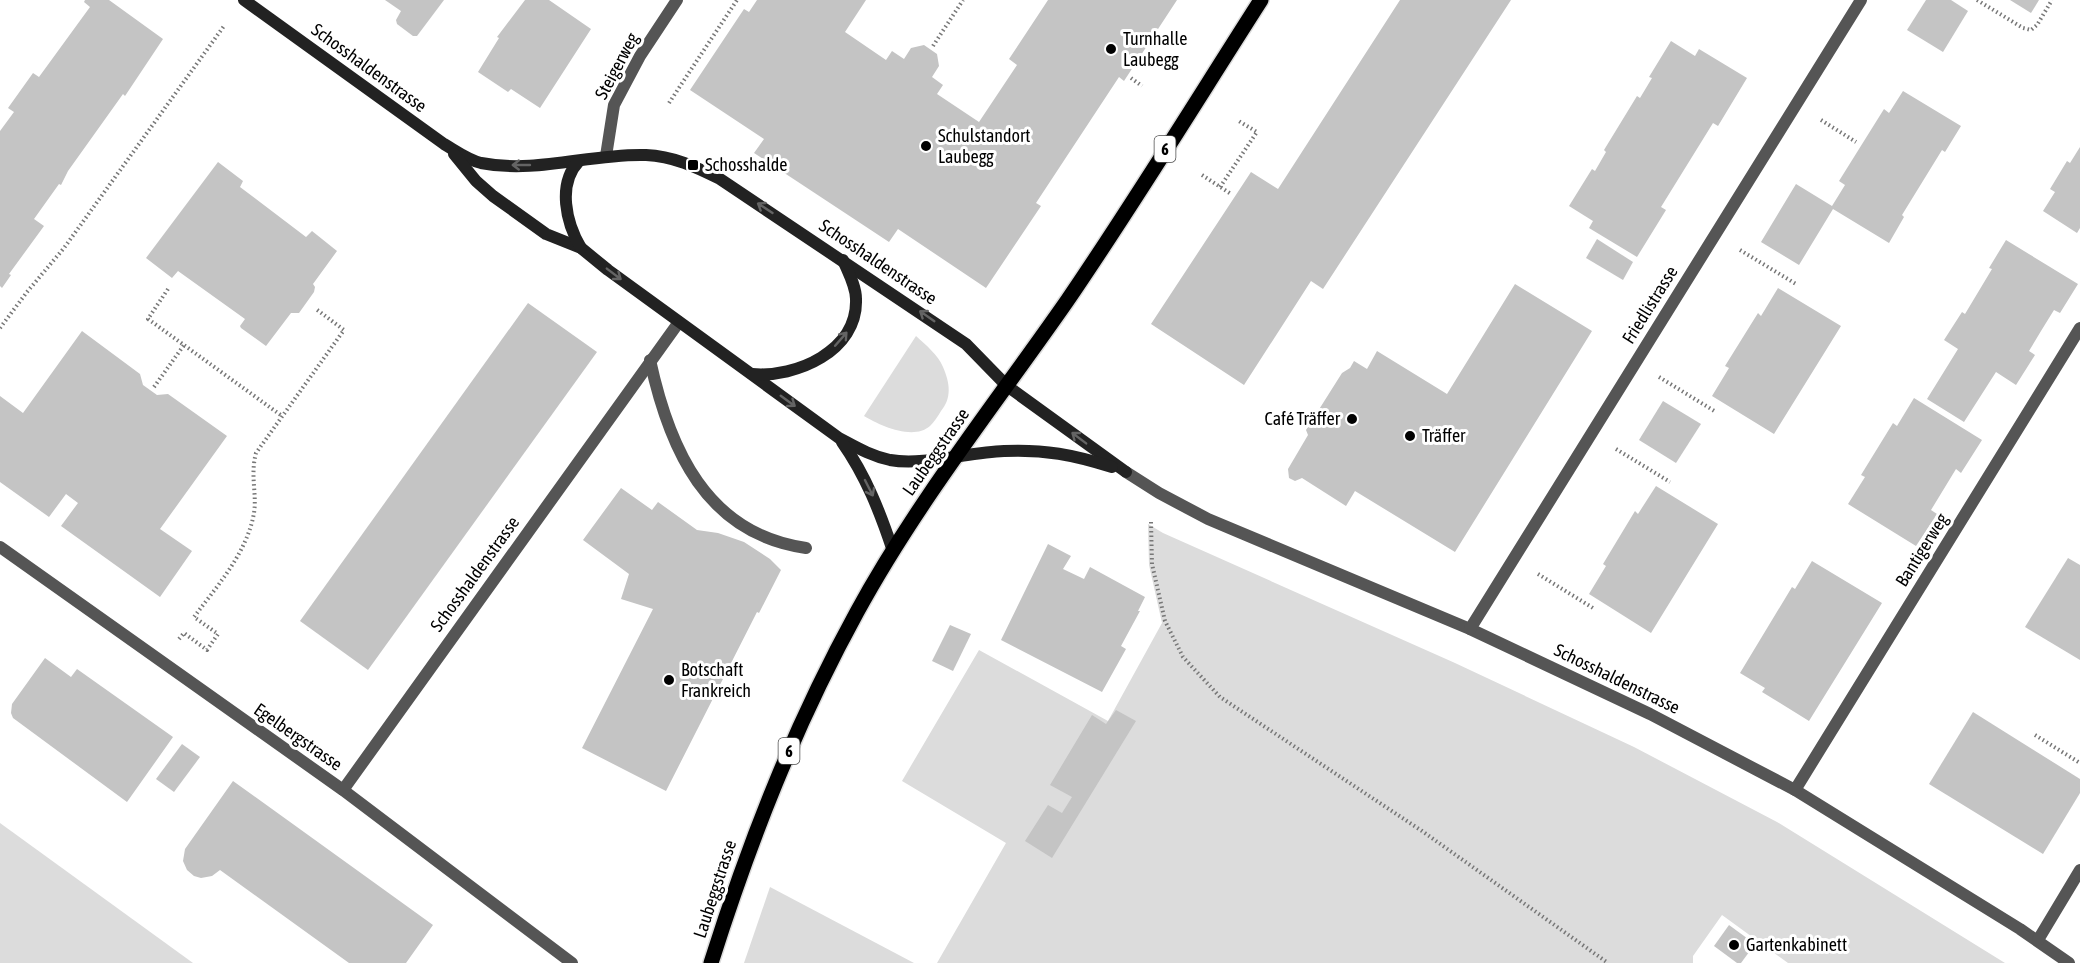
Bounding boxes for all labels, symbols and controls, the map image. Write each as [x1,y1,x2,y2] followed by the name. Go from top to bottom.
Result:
[308,19,431,116] street label: Schosshaldenstrasse
[1123,28,1187,70] place label: Turnhalle Laubegg
[590,29,643,103] street label: Steigerweg
[1104,42,1118,56] marker: Turnhalle Laubegg
[938,125,1030,167] place label: Schulstandort Laubegg
[1154,136,1176,162] road number: 6
[919,139,933,153] marker: Schulstandort Laubegg
[705,154,788,175] place label: Schosshalde
[686,158,700,172] marker: Schosshalde
[511,159,531,171] one-way arrow
[757,202,774,214] one-way arrow
[816,215,941,309] street label: Schosshaldenstrasse
[1617,262,1682,347] street label: Friedlistrasse
[605,267,621,280] one-way arrow
[920,310,936,322] one-way arrow
[834,331,847,347] one-way arrow
[780,395,796,407] one-way arrow
[898,404,973,499] street label: Laubeggstrasse
[1265,408,1341,429] place label: Café Träffer
[1345,412,1359,426] marker: Café Träffer
[1422,425,1466,446] place label: Träffer
[1403,429,1417,443] marker: Träffer
[1071,432,1087,445] one-way arrow
[864,479,876,497] one-way arrow
[1891,509,1952,590] street label: Bantigerweg
[426,512,523,635] street label: Schosshaldenstrasse
[1551,639,1683,718] street label: Schosshaldenstrasse
[681,659,751,701] place label: Botschaft Frankreich
[662,673,676,687] marker: Botschaft Frankreich
[250,698,346,775] street label: Egelbergstrasse
[778,738,800,764] road number: 6
[689,837,740,940] street label: Laubeggstrasse
[1746,934,1847,955] place label: Gartenkabinett
[1727,938,1741,952] marker: Gartenkabinett

